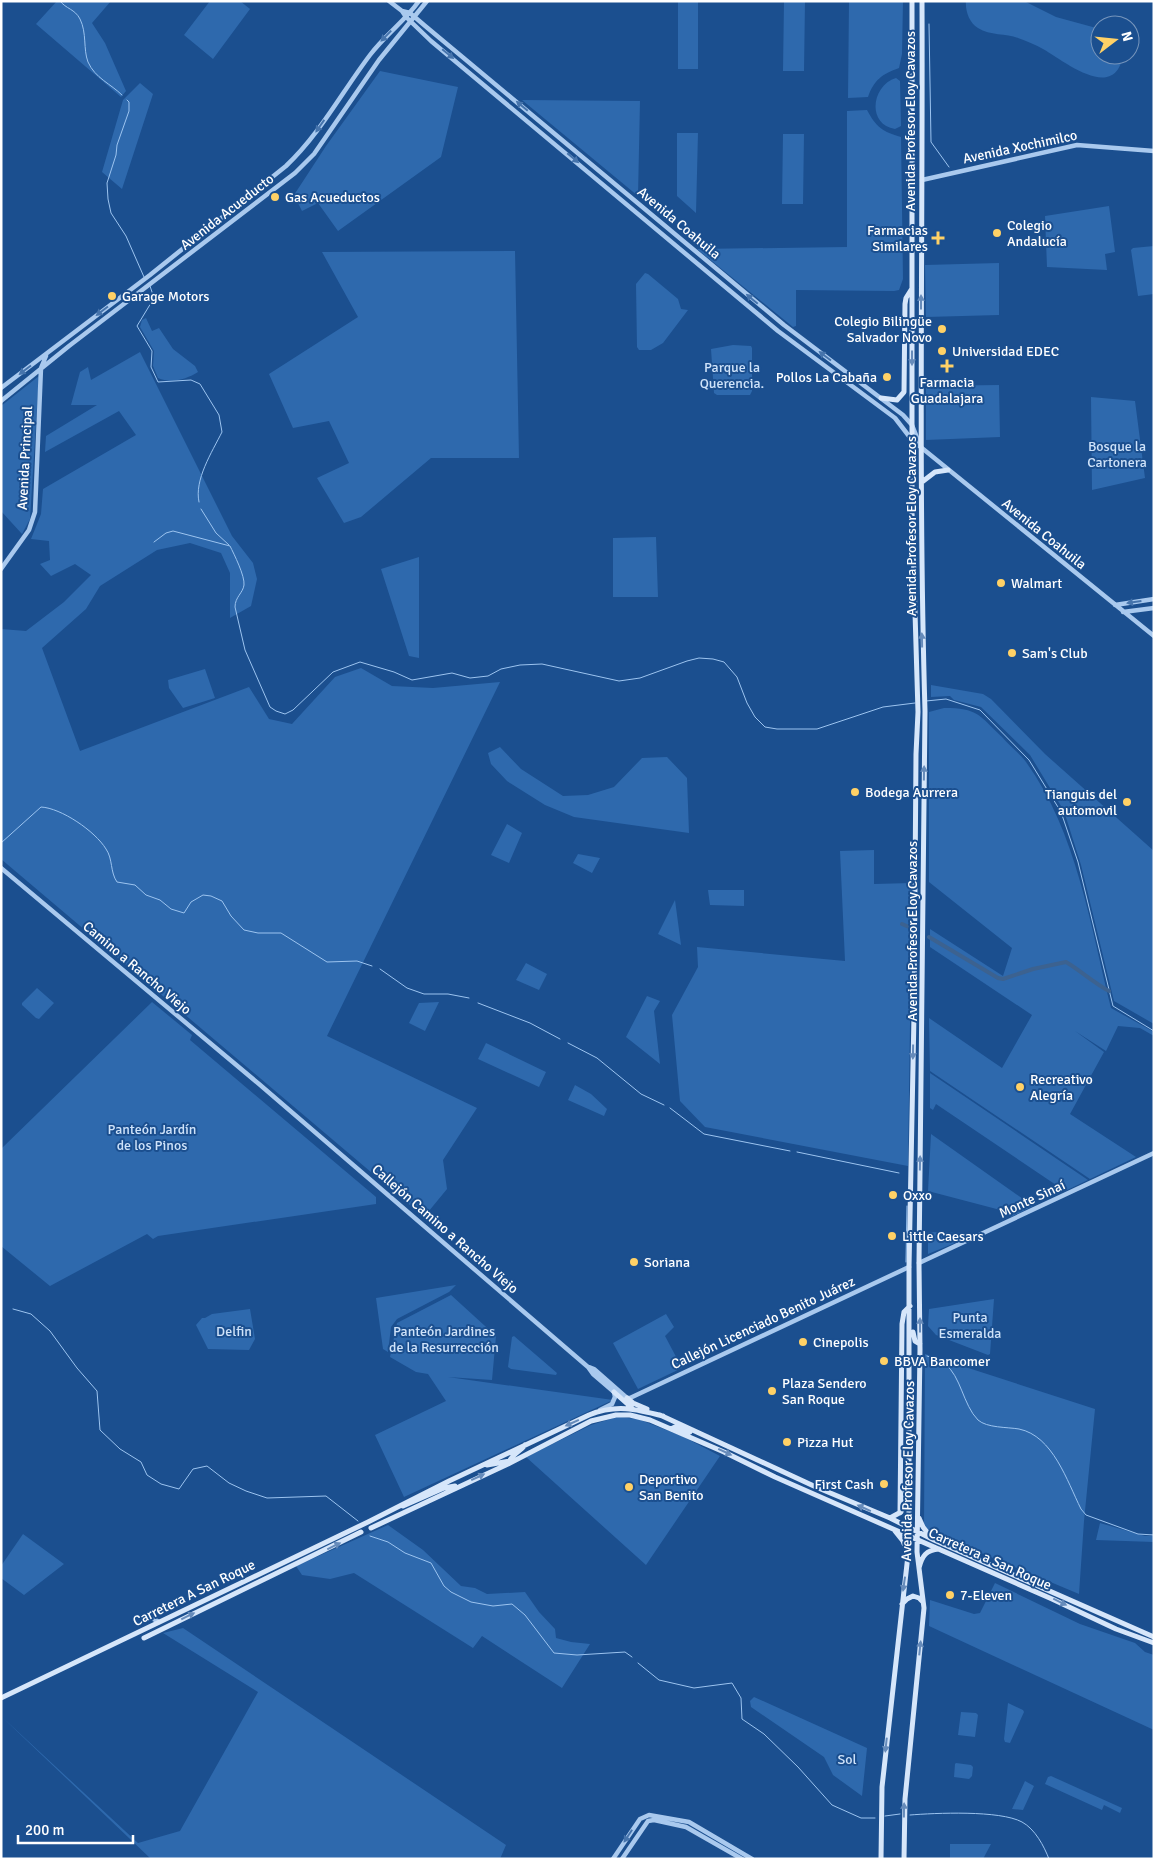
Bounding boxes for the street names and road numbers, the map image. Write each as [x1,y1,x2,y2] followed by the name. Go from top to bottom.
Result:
[902,31,919,211] street label: Avenida Profesor Eloy Cavazos
[961,127,1079,167] street label: Avenida Xochimilco
[177,170,277,254] street label: Avenida Acueducto
[634,183,724,263] street label: Avenida Coahuila
[14,405,36,511] street label: Avenida Principal
[903,436,920,616] street label: Avenida Profesor Eloy Cavazos
[998,495,1090,573] street label: Avenida Coahuila
[904,841,921,1021] street label: Avenida Profesor Eloy Cavazos
[79,918,195,1018] street label: Camino a Rancho Viejo
[368,1161,522,1297] street label: Callejón Camino a Rancho Viejo
[996,1176,1068,1222] street label: Monte Sinaí
[668,1273,858,1373] street label: Callejón Licenciado Benito Juárez
[898,1381,918,1561] street label: Avenida Profesor Eloy Cavazos
[926,1524,1054,1594] street label: Carretera a San Roque
[130,1556,258,1630] street label: Carretera A San Roque

